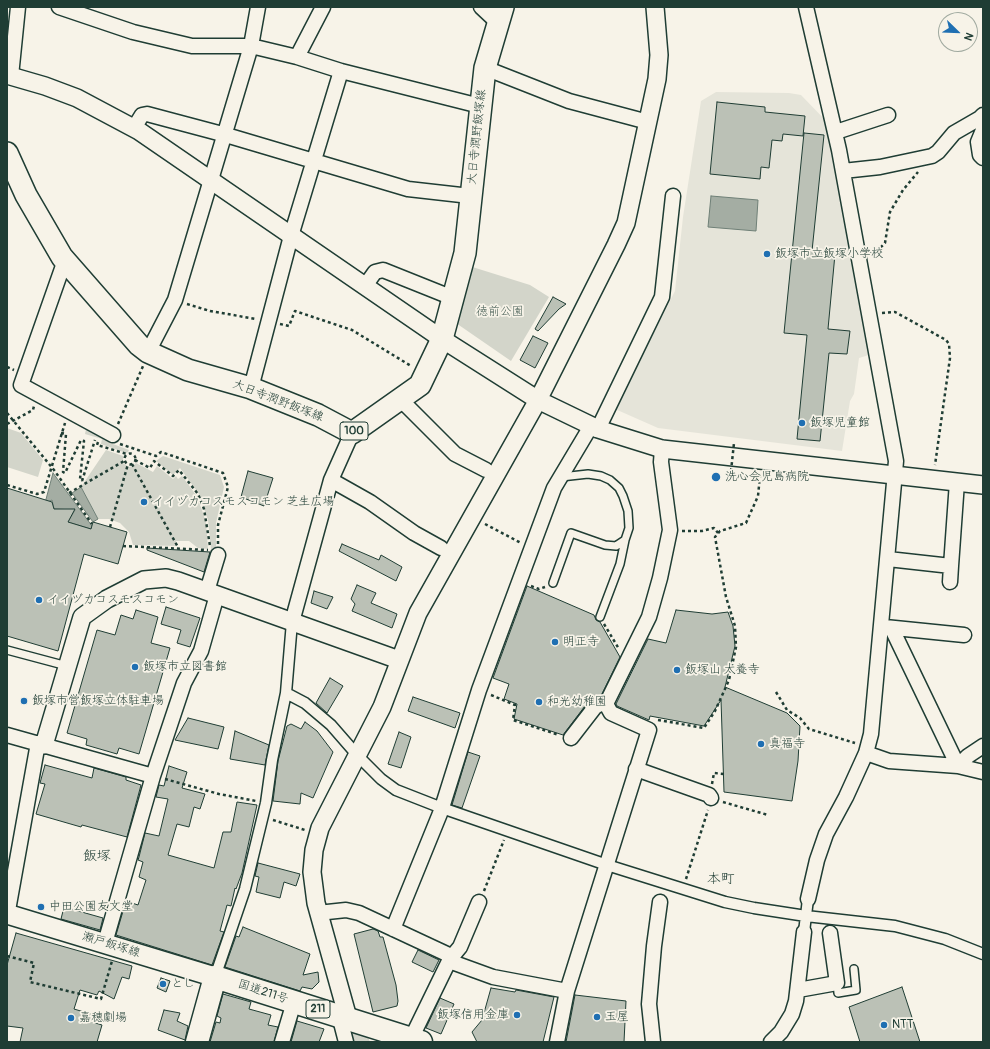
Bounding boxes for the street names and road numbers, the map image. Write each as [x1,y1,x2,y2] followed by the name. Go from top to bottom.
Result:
[465,89,489,185] street label: 大日寺潤野飯塚線
[231,377,325,425] street label: 大日寺潤野飯塚線
[340,422,368,440] road number: 100
[80,929,142,961] street label: 瀬戸飯塚線
[236,977,290,1007] street label: 国道211号
[306,1000,330,1018] road number: 211

